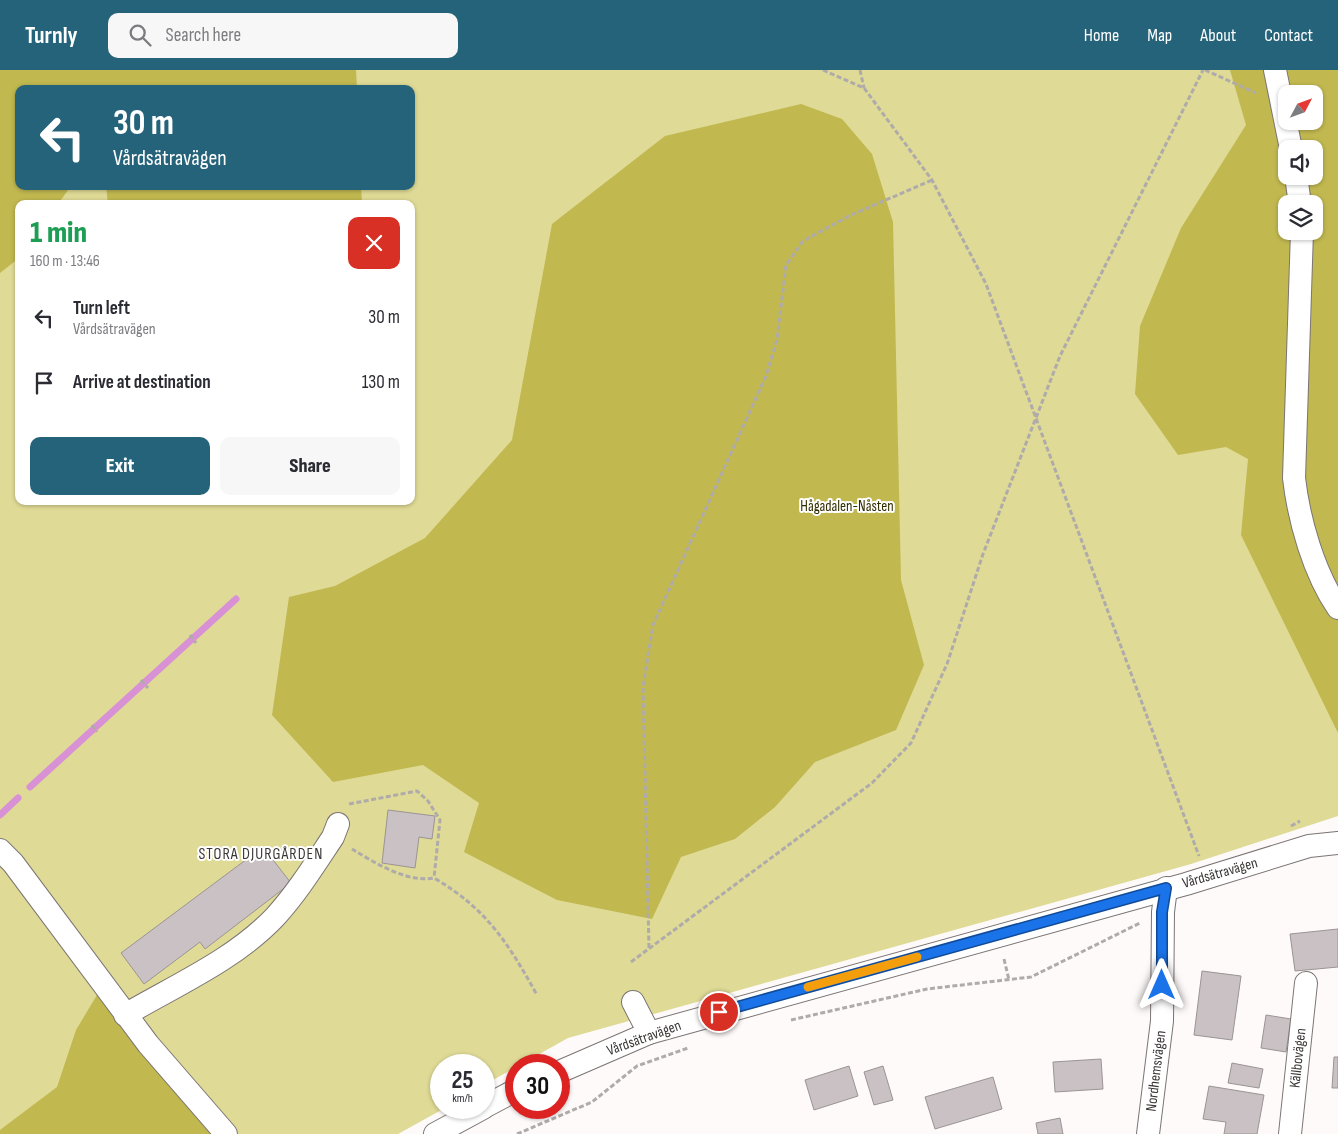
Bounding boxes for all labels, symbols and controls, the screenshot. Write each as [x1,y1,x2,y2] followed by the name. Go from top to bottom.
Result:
[108,13,458,58] search box
[25,21,78,50] text: Turnly
[126,21,154,49] icon: search
[166,24,241,47] text: Search here
[1084,25,1119,46] text: Home
[1147,25,1172,46] text: Map
[1200,25,1236,46] text: About
[1264,25,1313,46] text: Contact
[1278,85,1322,130] north arrow
[1278,85,1323,240] map controls
[113,102,174,145] text: 30 m
[30,105,95,170] icon: left
[1278,140,1323,185] button: sound
[113,145,227,172] text: Vårdsätravägen
[1278,195,1323,240] button: layers
[30,215,87,251] text: 1 min
[348,217,400,269] button: close
[30,252,100,271] text: 160 m · 13:46
[73,297,130,320] text: Turn left
[30,304,58,332] icon: left
[368,306,400,329] text: 30 m
[73,320,156,339] text: Vårdsätravägen
[30,369,58,397] icon: arrive
[73,371,211,394] text: Arrive at destination
[362,371,400,394] text: 130 m
[30,437,210,495] button: Exit
[220,437,400,495] button: Share
[800,497,894,516] park label: Hågadalen-Nåsten
[199,845,323,864] district label: STORA DJURGÅRDEN
[1180,853,1260,893] street label: Vårdsätravägen
[1135,958,1187,1010] position arrow
[698,991,740,1033] pin
[705,998,733,1026] icon: arrive
[604,1016,684,1060] street label: Vårdsätravägen
[1285,1027,1311,1089] street label: Källbovägen
[1142,1029,1170,1113] street label: Nordhemsvägen
[505,1054,570,1119] speed limit sign: 30
[452,1065,473,1096] text: 25
[452,1091,473,1106] text: km/h

